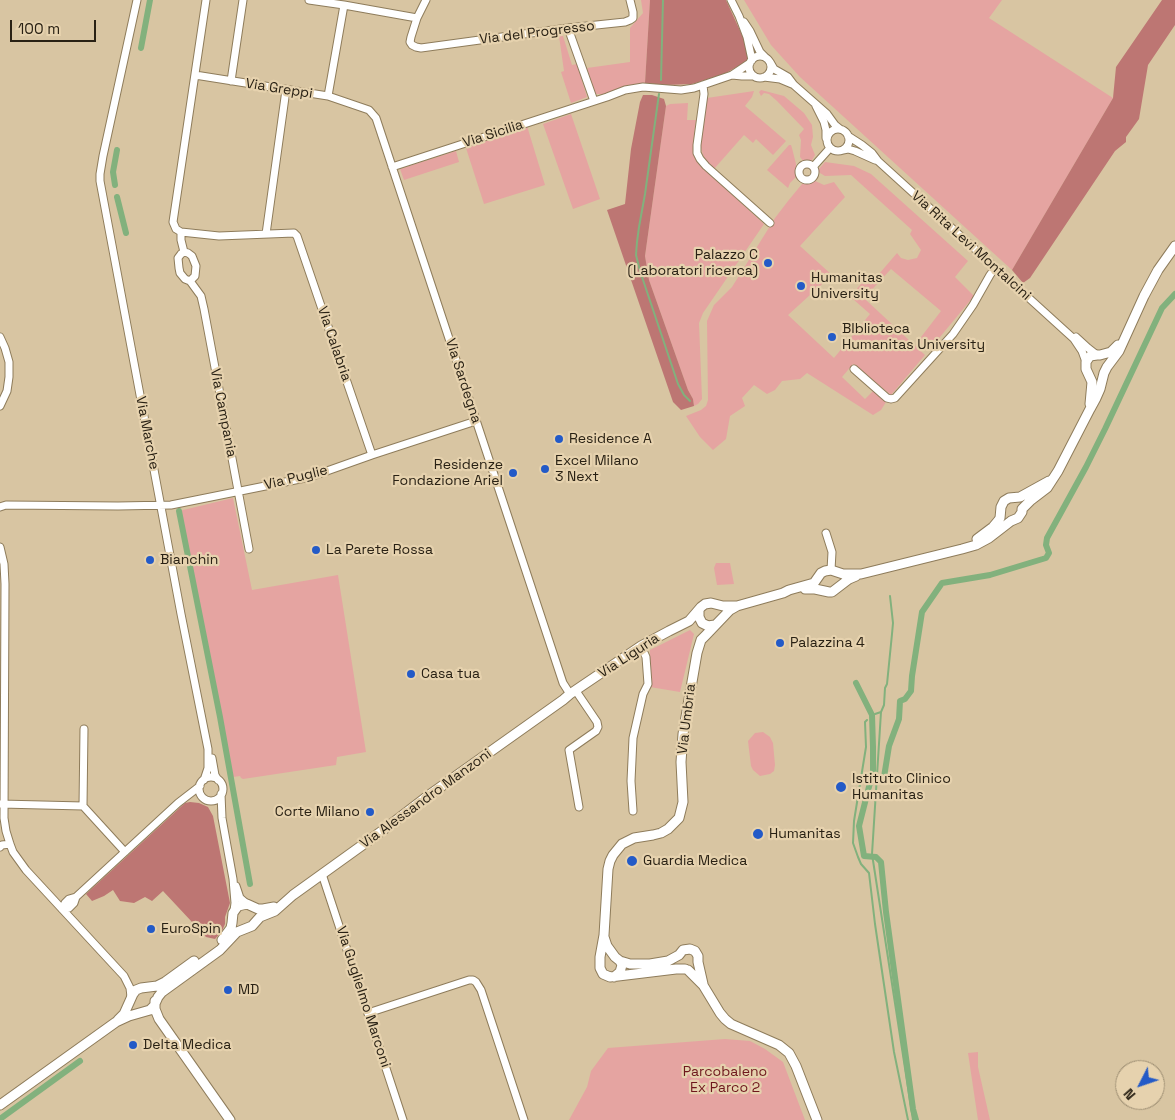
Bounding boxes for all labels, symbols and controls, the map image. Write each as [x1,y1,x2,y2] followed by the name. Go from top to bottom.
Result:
[12,10,99,42] scale bar
[478,18,596,48] street label: Via del Progresso
[18,19,60,38] text: 100 m
[244,75,314,103] street label: Via Greppi
[461,116,525,152] street label: Via Sicilia
[908,188,1034,304] street label: Via Rita Levi Montalcini
[628,247,758,280] place label: Palazzo C (Laboratori ricerca)
[762,257,774,269] marker: Palazzo C (Laboratori ricerca)
[811,270,883,302] place label: Humanitas University
[795,280,807,292] marker: Humanitas University
[313,304,355,384] street label: Via Calabria
[842,321,985,354] place label: BIblioteca Humanitas University
[826,331,838,343] marker: BIblioteca Humanitas University
[441,336,485,426] street label: Via Sardegna
[206,367,240,459] street label: Via Campania
[132,395,162,471] street label: Via Marche
[569,431,652,447] place label: Residence A
[553,433,565,445] marker: Residence A
[555,453,639,486] place label: Excel Milano 3 Next
[392,457,503,490] place label: Residenze Fondazione Ariel
[263,462,329,494] street label: Via Puglie
[539,463,551,475] marker: Excel Milano 3 Next
[507,467,519,479] marker: Residenze Fondazione Ariel
[326,542,433,558] place label: La Parete Rossa
[310,544,322,556] marker: La Parete Rossa
[160,552,218,568] place label: Bianchin
[144,554,156,566] marker: Bianchin
[595,630,663,682] street label: Via Liguria
[790,635,865,651] place label: Palazzina 4
[774,637,786,649] marker: Palazzina 4
[421,666,480,682] place label: Casa tua
[405,668,417,680] marker: Casa tua
[674,683,700,755] street label: Via Umbria
[357,746,495,852] street label: Via Alessandro Manzoni
[852,771,951,804] place label: Istituto Clinico Humanitas
[834,780,848,794] marker: Istituto Clinico Humanitas
[275,804,360,820] place label: Corte Milano
[364,806,376,818] marker: Corte Milano
[769,826,841,842] place label: Humanitas
[751,827,765,841] marker: Humanitas
[643,853,747,869] place label: Guardia Medica
[625,854,639,868] marker: Guardia Medica
[161,921,221,937] place label: EuroSpin
[145,923,157,935] marker: EuroSpin
[332,924,394,1070] street label: Via Guglielmo Marconi
[238,982,259,998] place label: MD
[222,984,234,996] marker: MD
[143,1037,231,1053] place label: Delta Medica
[127,1039,139,1051] marker: Delta Medica
[1115,1060,1165,1110] north arrow
[683,1064,767,1096] park label: Parcobaleno Ex Parco 2
[1120,1085,1139,1104] text: N

